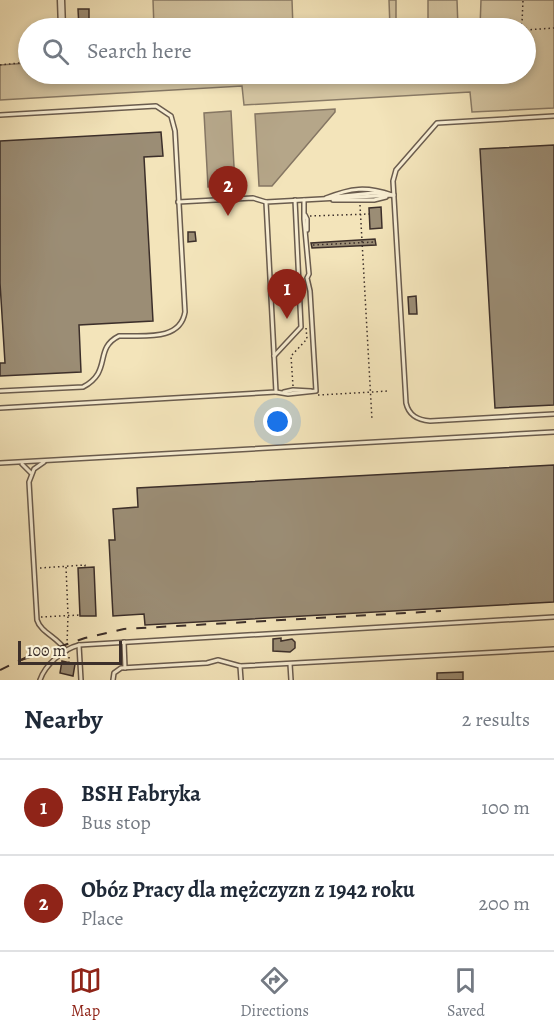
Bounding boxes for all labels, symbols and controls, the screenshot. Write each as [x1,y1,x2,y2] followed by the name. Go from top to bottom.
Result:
[18,18,536,84] search box
[39,35,72,68] icon: search
[87,36,192,66] text: Search here
[208,166,248,216] pin: 2
[268,270,306,319] pin: 1
[263,407,292,436] your location
[18,638,122,666] scale bar
[27,640,66,662] text: 100 m
[24,702,103,737] text: Nearby
[462,706,530,733] text: 2 results
[81,779,201,809] text: BSH Fabryka
[40,794,47,821] text: 1
[481,794,530,821] text: 100 m
[81,809,151,836] text: Bus stop
[81,875,415,905] text: Obóz Pracy dla mężczyzn z 1942 roku
[39,890,48,917] text: 2
[479,890,530,917] text: 200 m
[81,905,123,932] text: Place
[69,964,102,1022] tab: Map
[240,964,309,1022] tab: Directions
[447,964,485,1022] tab: Saved

